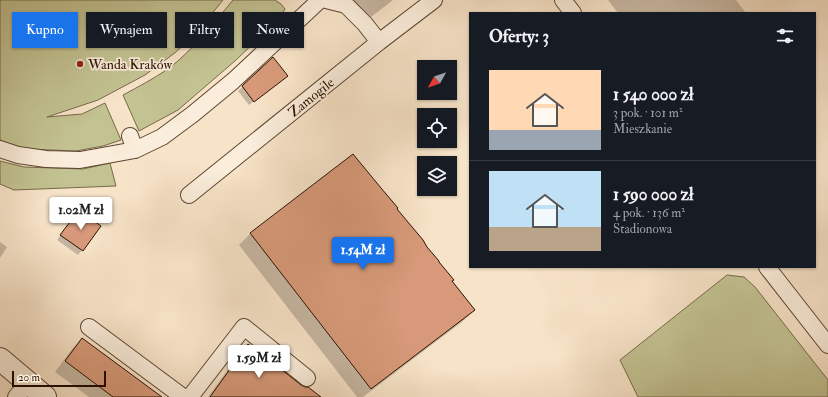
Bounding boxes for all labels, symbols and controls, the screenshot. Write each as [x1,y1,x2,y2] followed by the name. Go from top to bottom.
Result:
[12,12,78,48] chip: Kupno
[86,12,167,48] chip: Wynajem
[175,12,234,48] chip: Filtry
[242,12,304,48] chip: Nowe
[774,25,796,47] icon: filters
[489,26,549,47] text: Oferty: 3
[87,56,172,73] place label: Wanda Kraków
[75,59,85,69] marker: Wanda Kraków
[417,60,457,100] north arrow
[417,60,457,196] map controls
[285,74,338,121] street label: Zamogile
[613,84,693,105] text: 1 540 000 zł
[521,86,569,134] icon: home
[613,105,683,121] text: 3 pok. · 101 m²
[417,108,457,148] button: locate
[613,121,672,137] text: Mieszkanie
[417,156,457,196] button: layers
[613,184,693,205] text: 1 590 000 zł
[521,187,569,235] icon: home
[40,197,122,231] pin: 1.02M zł
[58,202,104,218] text: 1.02M zł
[613,205,685,221] text: 4 pok. · 136 m²
[613,221,672,237] text: Stadionowa
[322,237,404,271] pin: 1.54M zł
[341,242,385,258] text: 1.54M zł
[218,345,300,379] pin: 1.59M zł
[237,350,281,366] text: 1.59M zł
[12,369,106,388] scale bar
[18,371,40,384] text: 20 m

